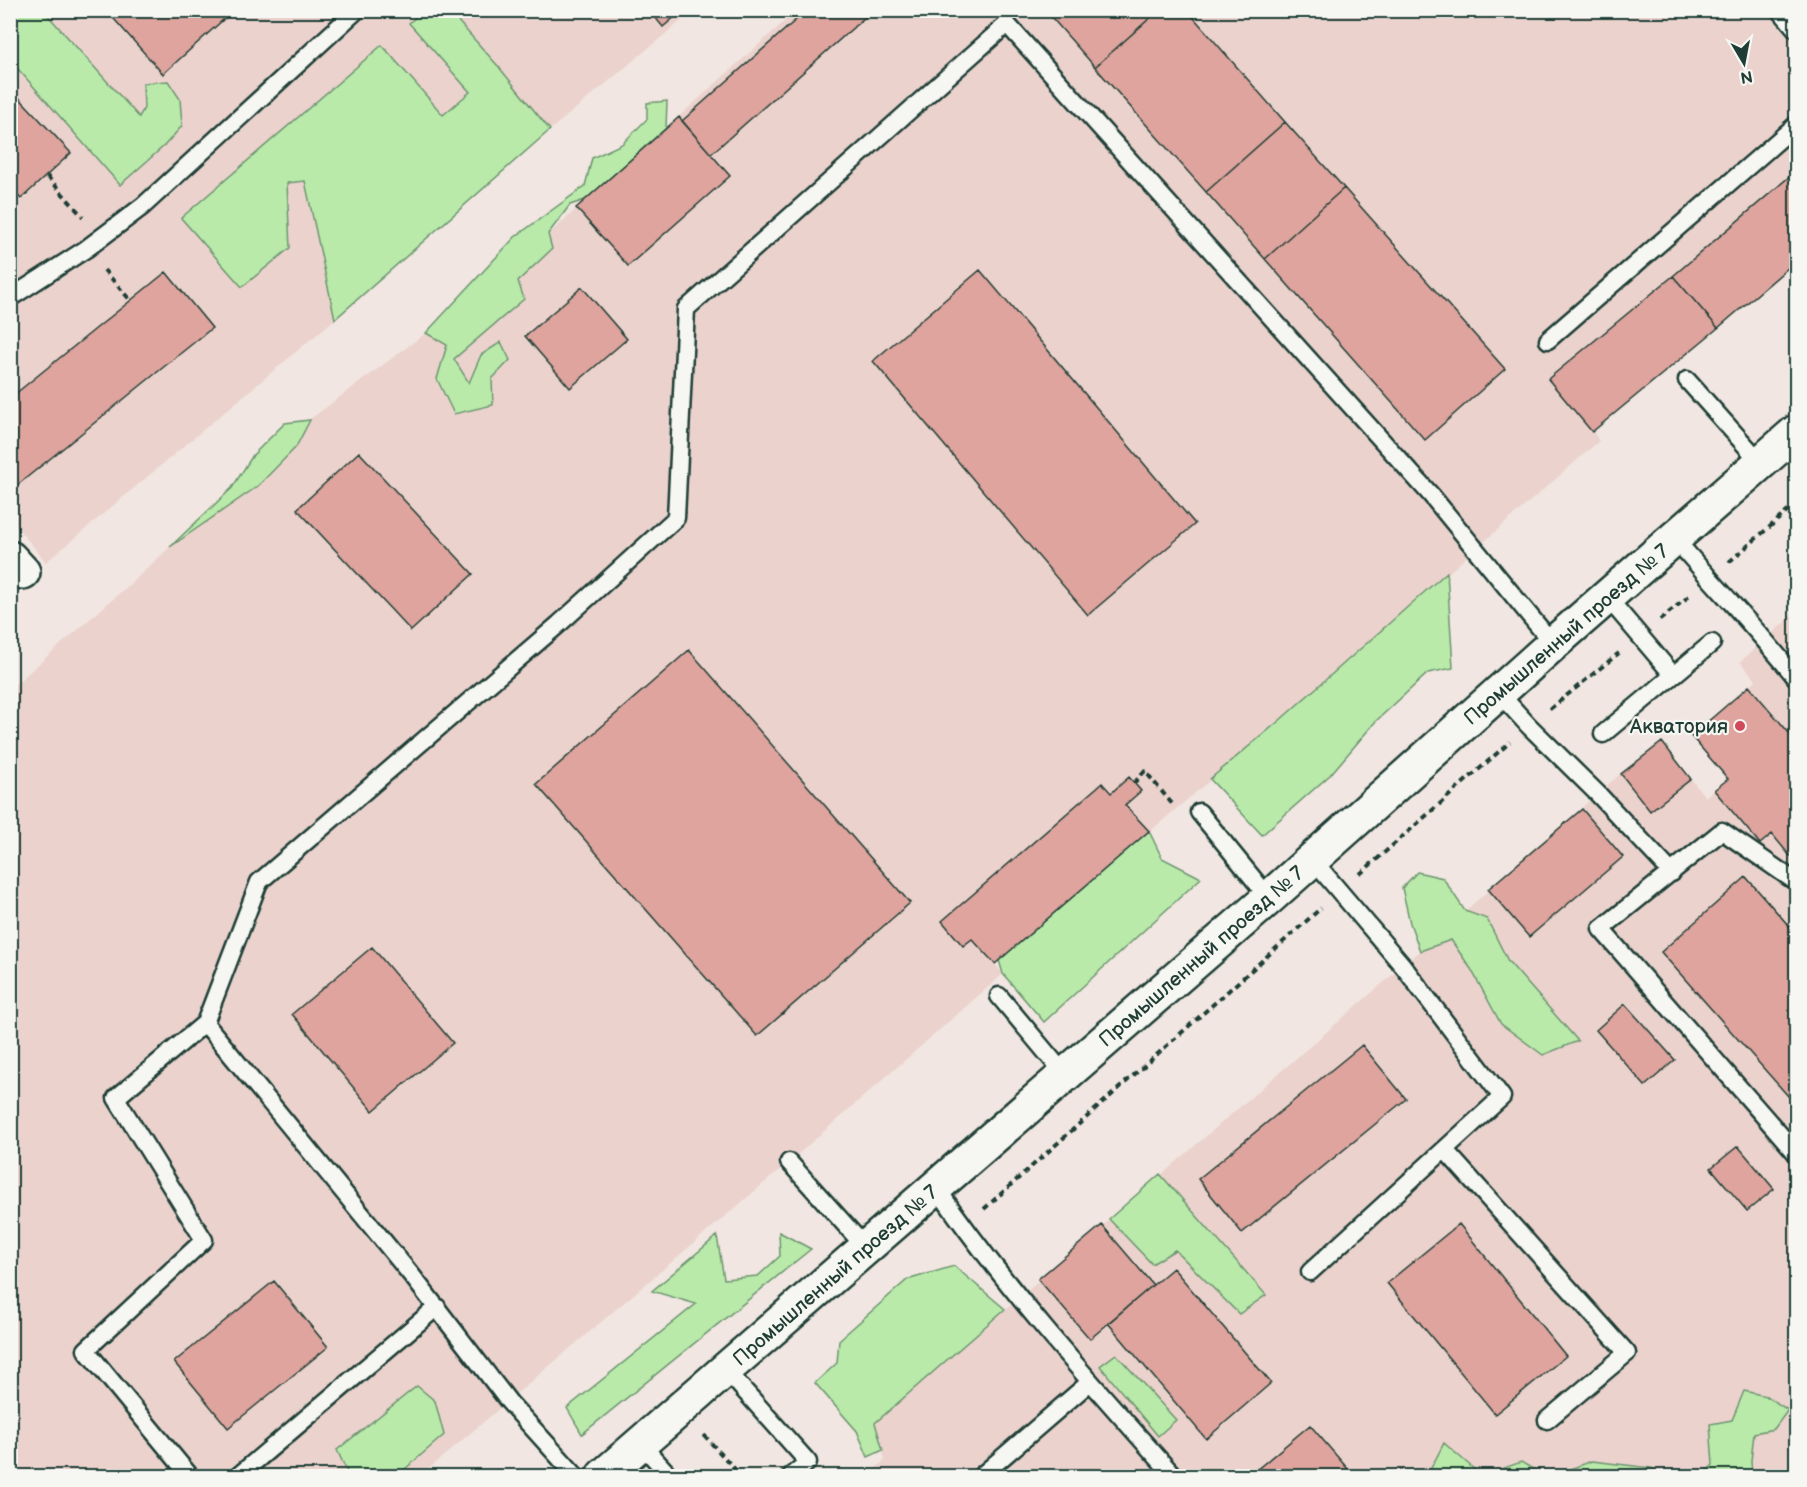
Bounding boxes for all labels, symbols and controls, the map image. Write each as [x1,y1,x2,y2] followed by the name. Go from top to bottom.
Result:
[1714,33,1774,93] north arrow
[1739,66,1754,87] text: N
[1459,539,1674,730] street label: Промышленный проезд № 7
[1629,715,1728,739] place label: Акватория
[1733,719,1747,733] marker: Акватория
[1094,861,1309,1052] street label: Промышленный проезд № 7
[728,1180,943,1371] street label: Промышленный проезд № 7

